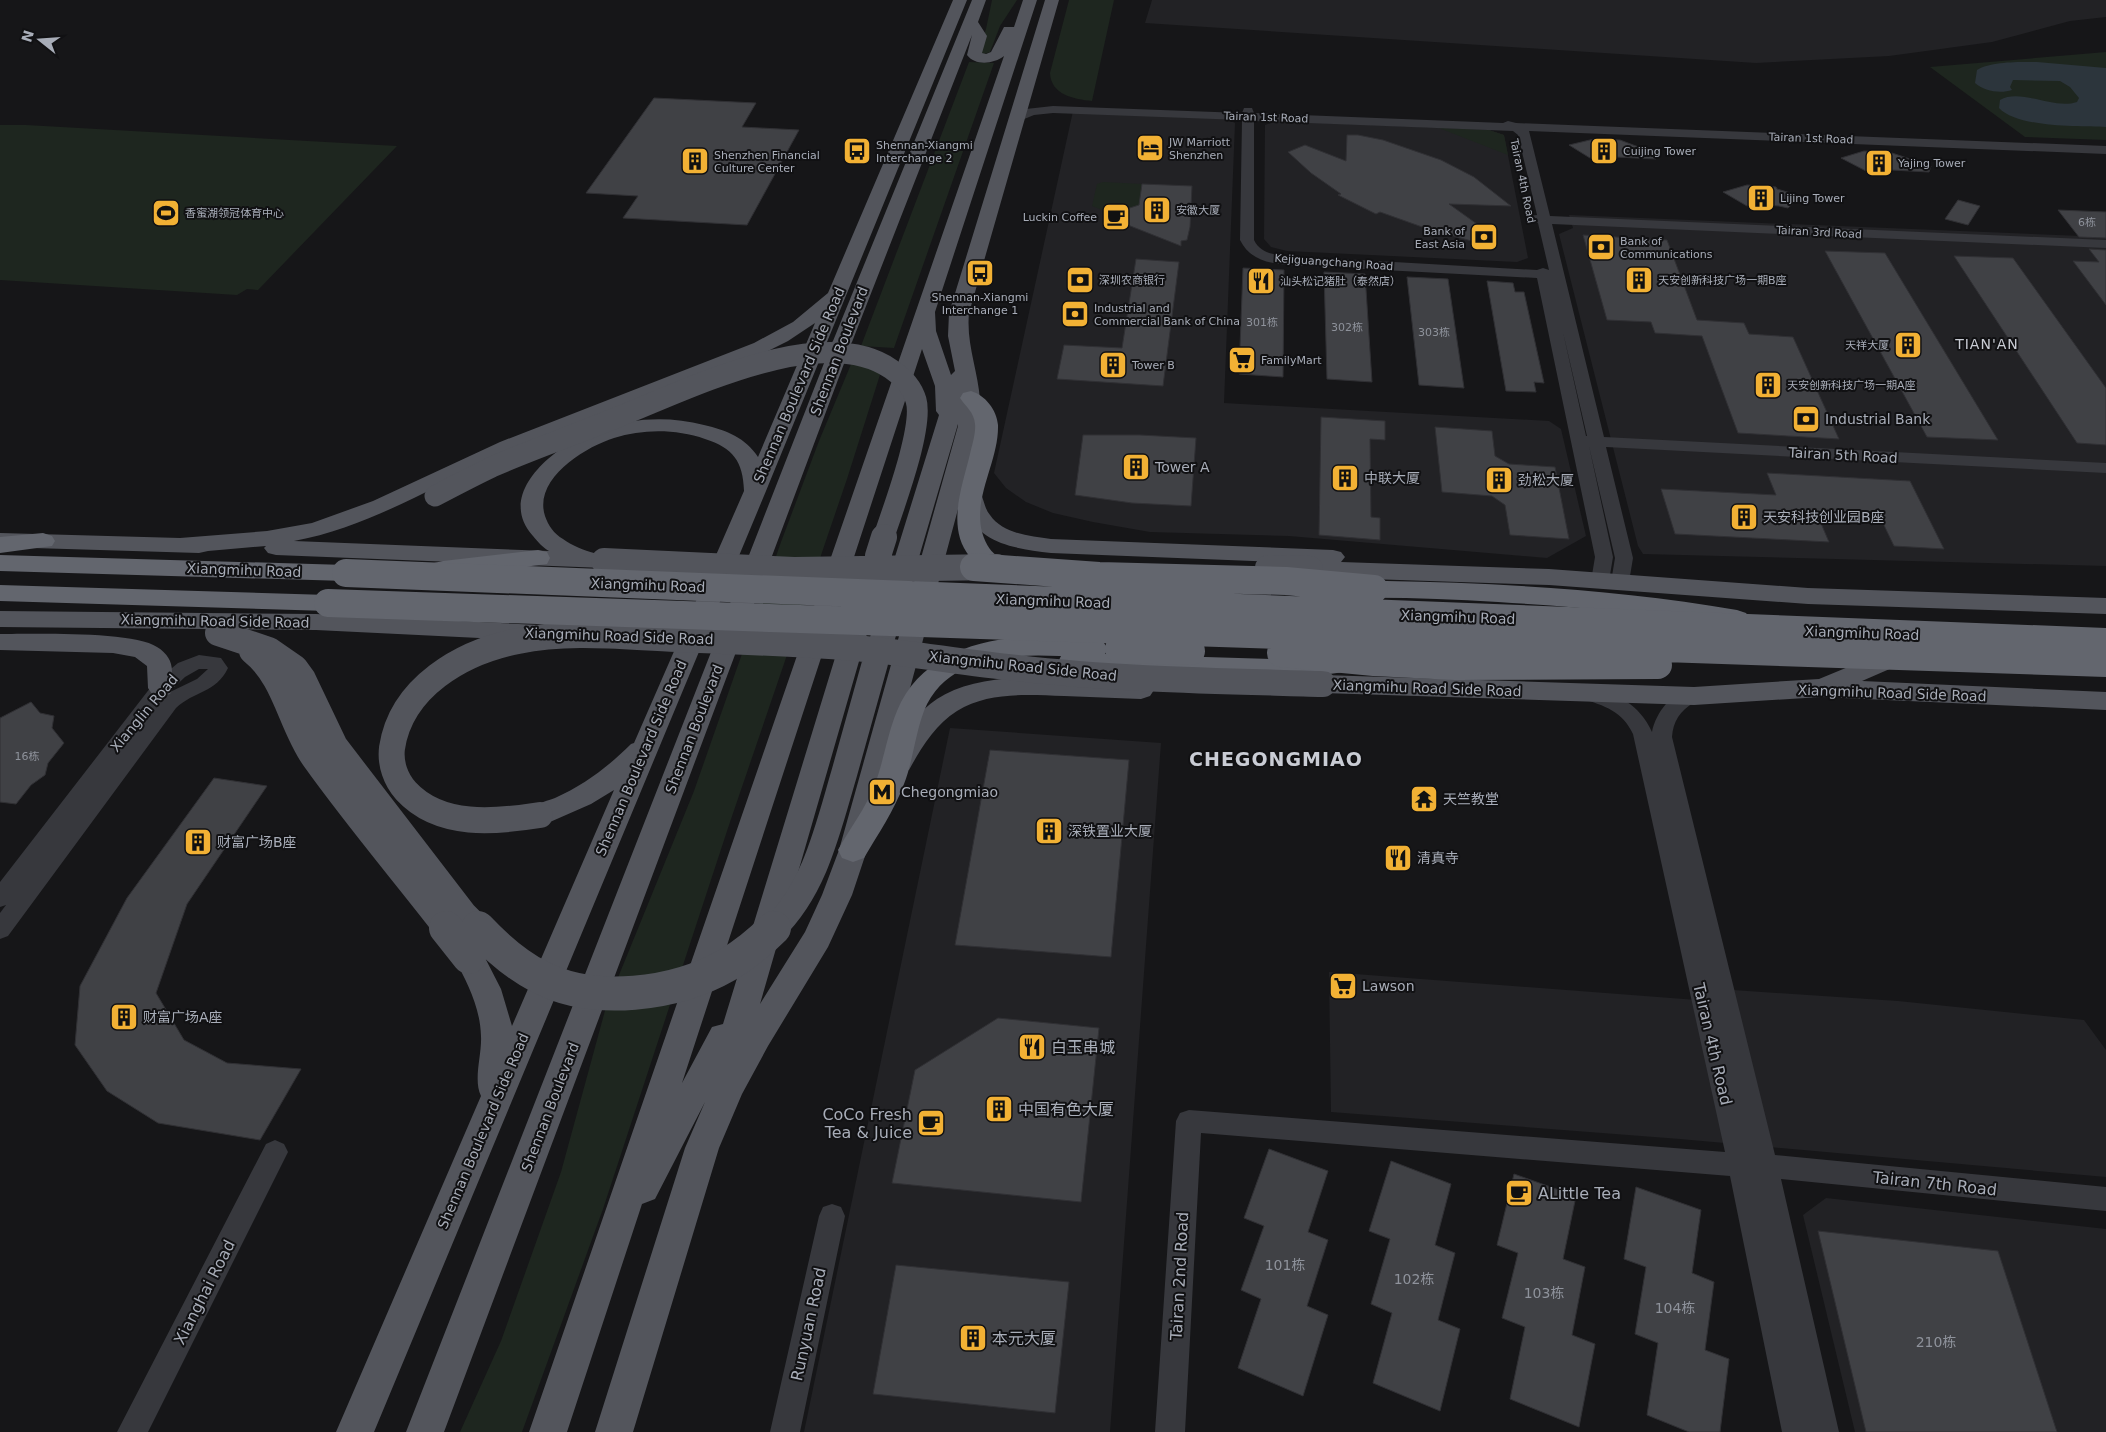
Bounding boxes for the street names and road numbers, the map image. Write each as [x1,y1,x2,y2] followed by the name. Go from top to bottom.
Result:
[1222,109,1308,125] street label: Tairan 1st Road
[1767,130,1853,146] street label: Tairan 1st Road
[1507,137,1538,224] street label: Tairan 4th Road
[1775,224,1862,241] street label: Tairan 3rd Road
[1274,252,1394,273] street label: Kejiguangchang Road
[807,284,871,418] street label: Shennan Boulevard
[750,285,848,485] street label: Shennan Boulevard Side Road
[1787,444,1898,466] street label: Tairan 5th Road
[186,560,302,580] street label: Xiangmihu Road
[590,575,706,595] street label: Xiangmihu Road
[995,591,1111,611] street label: Xiangmihu Road
[1400,607,1516,627] street label: Xiangmihu Road
[120,611,310,631] street label: Xiangmihu Road Side Road
[1804,623,1920,643] street label: Xiangmihu Road
[524,625,714,647] street label: Xiangmihu Road Side Road
[928,648,1118,684] street label: Xiangmihu Road Side Road
[592,658,690,858] street label: Shennan Boulevard Side Road
[662,662,726,796] street label: Shennan Boulevard
[107,671,181,755] street label: Xianglin Road
[1332,677,1522,699] street label: Xiangmihu Road Side Road
[1797,682,1987,704] street label: Xiangmihu Road Side Road
[1689,980,1736,1107] street label: Tairan 4th Road
[434,1031,532,1231] street label: Shennan Boulevard Side Road
[518,1040,582,1174] street label: Shennan Boulevard
[1871,1167,1998,1199] street label: Tairan 7th Road
[1167,1211,1192,1342] street label: Tairan 2nd Road
[170,1237,239,1348] street label: Xianghai Road
[787,1266,830,1383] street label: Runyuan Road

